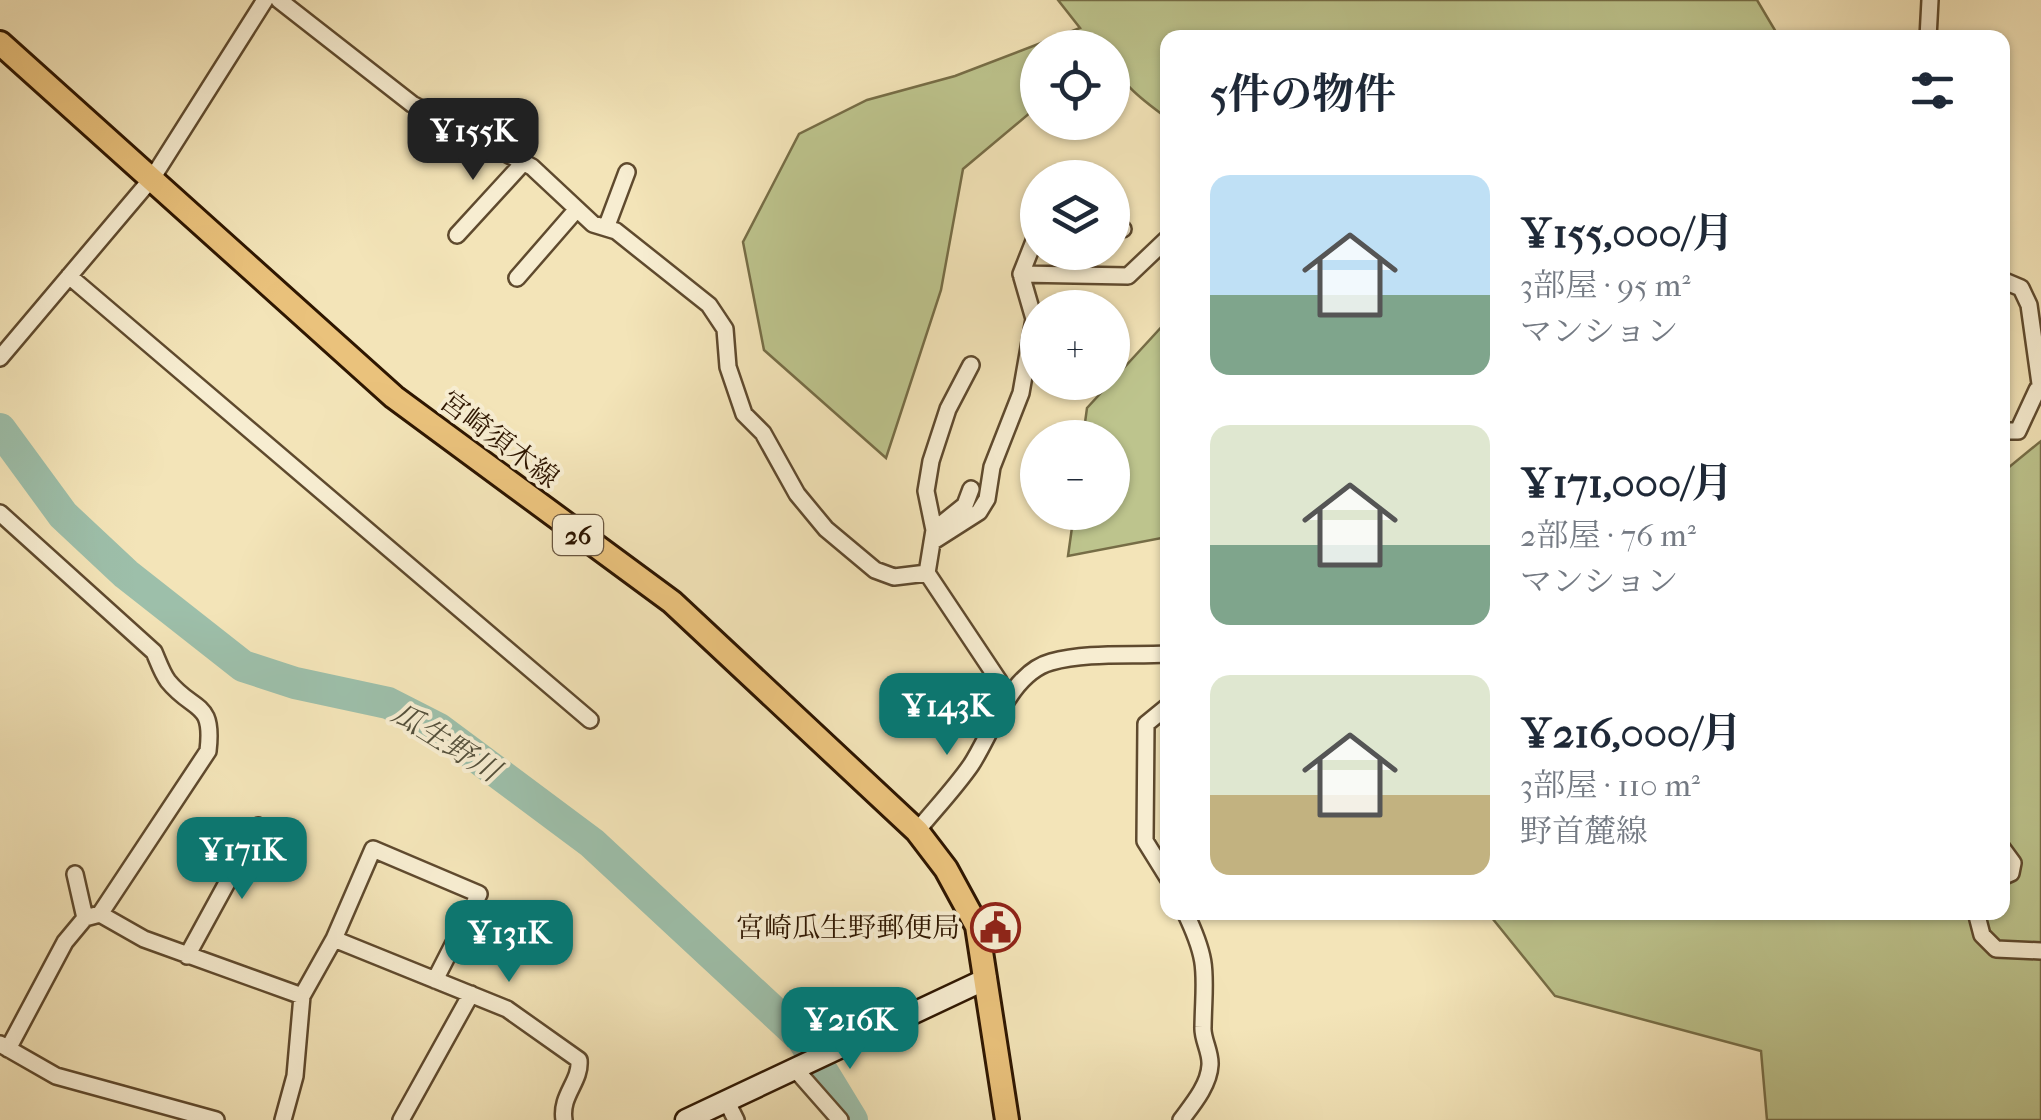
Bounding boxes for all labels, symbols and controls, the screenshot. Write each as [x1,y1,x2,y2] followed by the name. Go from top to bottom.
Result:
[1020,30,1130,530] map controls
[1020,30,1130,140] button: locate
[1905,63,1960,118] icon: filters
[1210,70,1396,119] text: 5件の物件
[403,98,543,183] pin: ¥155K
[430,112,516,149] text: ¥155K
[1020,160,1130,270] button: layers
[1520,209,1734,258] text: ¥155,000/月
[1290,215,1410,335] icon: home
[1520,267,1690,304] text: 3部屋 · 95 m²
[1020,290,1130,400] button: +
[1520,313,1679,350] text: マンション
[434,384,566,495] street label: 宮崎須木線
[1020,420,1130,530] button: −
[1520,459,1733,508] text: ¥171,000/月
[1290,465,1410,585] icon: home
[553,515,603,555] road number: 26
[1520,517,1696,554] text: 2部屋 · 76 m²
[1520,563,1679,600] text: マンション
[877,673,1017,758] pin: ¥143K
[901,687,993,724] text: ¥143K
[386,696,508,791] water label: 瓜生野川
[1520,709,1742,758] text: ¥216,000/月
[1290,715,1410,835] icon: home
[1520,767,1700,804] text: 3部屋 · 110 m²
[1520,813,1648,850] text: 野首麓線
[172,817,312,902] pin: ¥171K
[199,831,285,868] text: ¥171K
[439,900,579,985] pin: ¥131K
[969,901,1021,953] public building icon: 宮崎瓜生野郵便局
[736,911,960,944] place label: 宮崎瓜生野郵便局
[467,914,551,951] text: ¥131K
[780,987,920,1072] pin: ¥216K
[803,1001,897,1038] text: ¥216K

